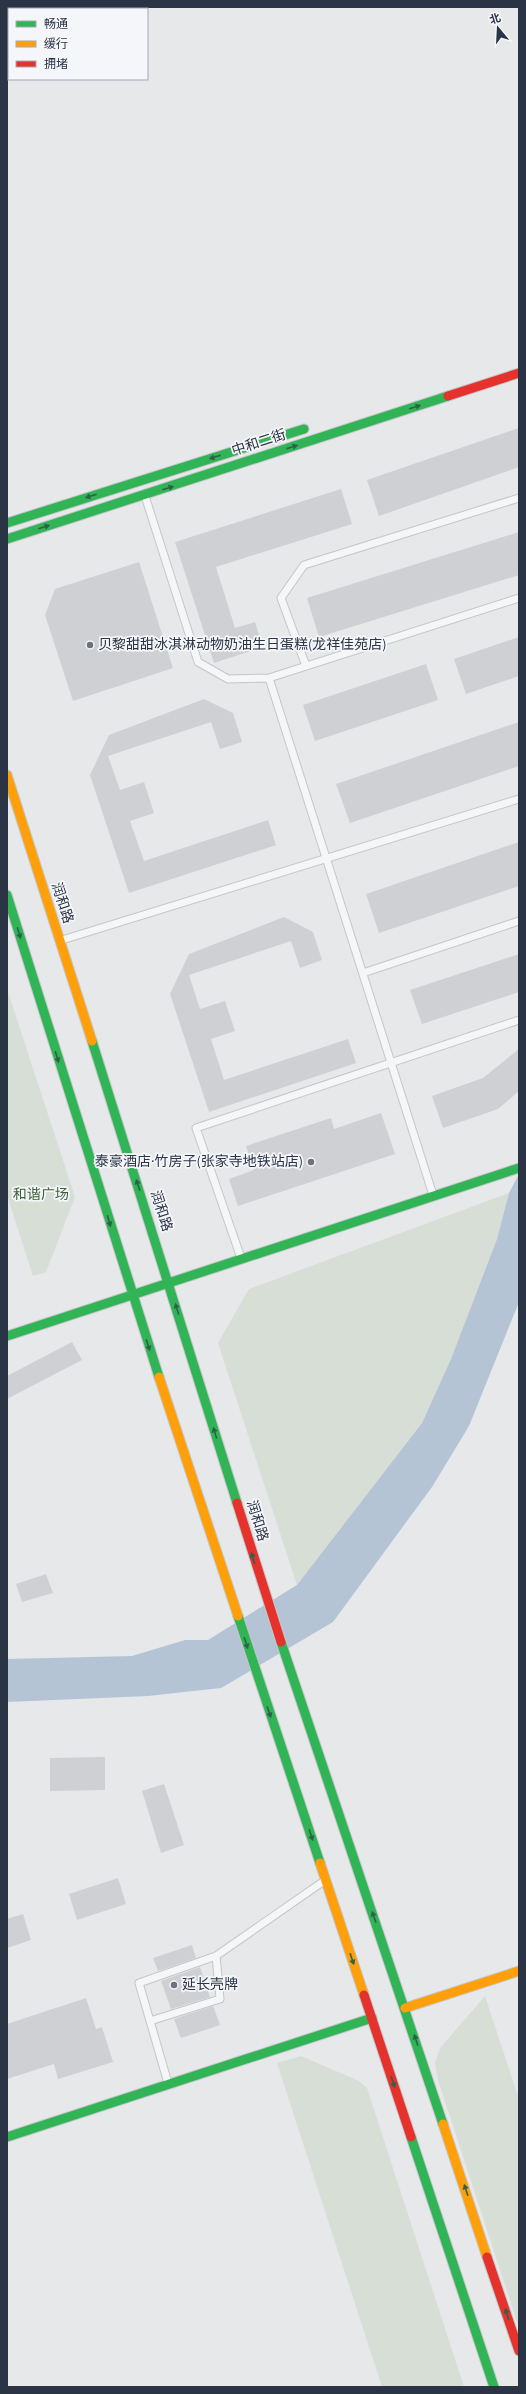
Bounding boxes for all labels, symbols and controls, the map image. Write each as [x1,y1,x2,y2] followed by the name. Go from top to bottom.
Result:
[8,8,148,80] legend
[478,8,518,48] north arrow
[488,10,503,28] text: 北
[44,16,68,33] text: 畅通
[44,36,68,53] text: 缓行
[44,56,68,73] text: 拥堵
[409,404,421,410] one-way arrow
[229,425,289,461] street label: 中和二街
[286,444,298,450] one-way arrow
[209,454,221,460] one-way arrow
[162,485,174,491] one-way arrow
[85,494,97,500] one-way arrow
[38,524,50,530] one-way arrow
[98,635,386,655] place label: 贝黎甜甜冰淇淋动物奶油生日蛋糕(龙祥佳苑店)
[85,640,95,650] marker: 贝黎甜甜冰淇淋动物奶油生日蛋糕(龙祥佳苑店)
[46,880,78,926] street label: 润和路
[16,927,22,939] one-way arrow
[54,1051,60,1063] one-way arrow
[95,1152,303,1172] place label: 泰豪酒店·竹房子(张家寺地铁站店)
[306,1157,316,1167] marker: 泰豪酒店·竹房子(张家寺地铁站店)
[135,1179,141,1191] one-way arrow
[13,1185,69,1205] park label: 和谐广场
[145,1188,177,1234] street label: 润和路
[106,1215,112,1227] one-way arrow
[174,1303,180,1315] one-way arrow
[145,1339,151,1351] one-way arrow
[212,1427,218,1439] one-way arrow
[241,1498,273,1544] street label: 润和路
[250,1551,256,1563] one-way arrow
[243,1637,249,1649] one-way arrow
[266,1706,272,1718] one-way arrow
[308,1830,314,1842] one-way arrow
[371,1911,377,1923] one-way arrow
[349,1953,355,1965] one-way arrow
[182,1975,238,1995] place label: 延长壳牌
[169,1980,179,1990] marker: 延长壳牌
[413,2034,419,2046] one-way arrow
[390,2076,396,2088] one-way arrow
[462,2184,468,2196] one-way arrow
[503,2307,509,2319] one-way arrow

